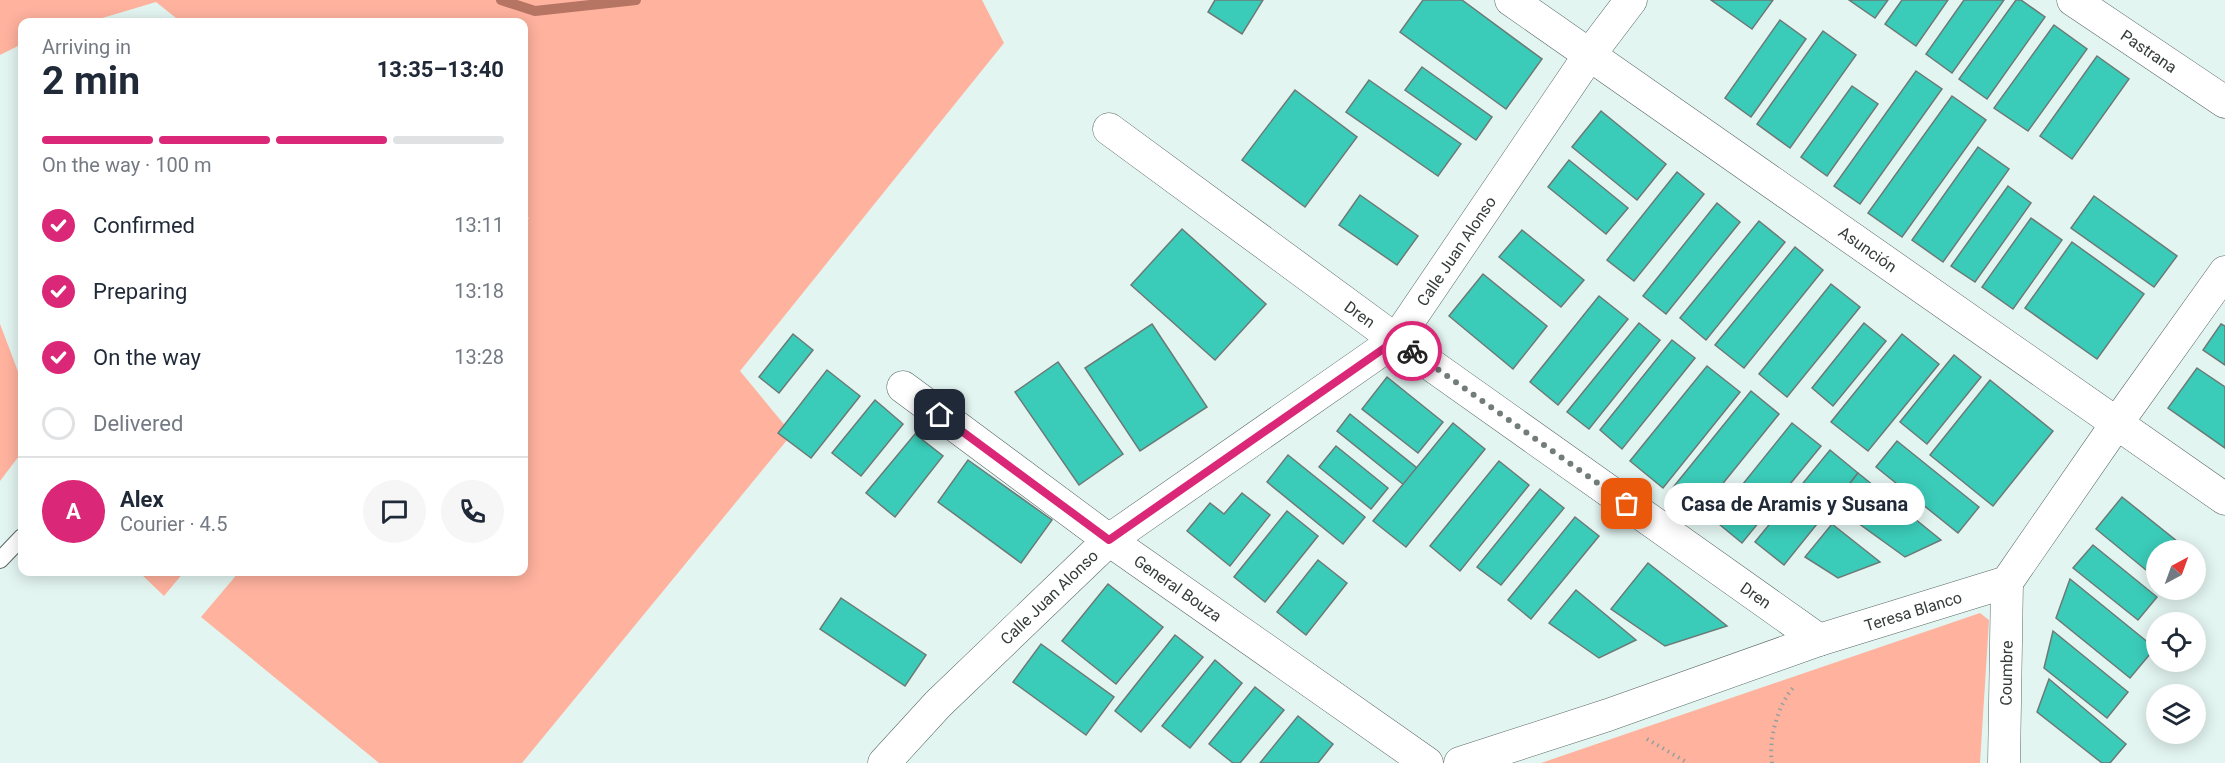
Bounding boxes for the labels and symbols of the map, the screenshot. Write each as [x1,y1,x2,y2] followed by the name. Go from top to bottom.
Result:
[2117,26,2180,77] street label: Pastrana
[1413,193,1500,310] street label: Calle Juan Alonso
[1835,223,1900,276] street label: Asunción
[1341,297,1379,332] street label: Dren
[1382,321,1442,381] courier
[914,389,965,440] pin
[1601,478,1652,529] pin
[1663,483,1924,525] callout: Casa de Aramis y Susana
[2146,540,2206,600] north arrow
[997,546,1102,649] street label: Calle Juan Alonso
[1130,551,1225,626] street label: General Bouza
[1737,578,1775,613] street label: Dren
[1862,588,1964,635] street label: Teresa Blanco
[1996,640,2017,706] street label: Coumbre

